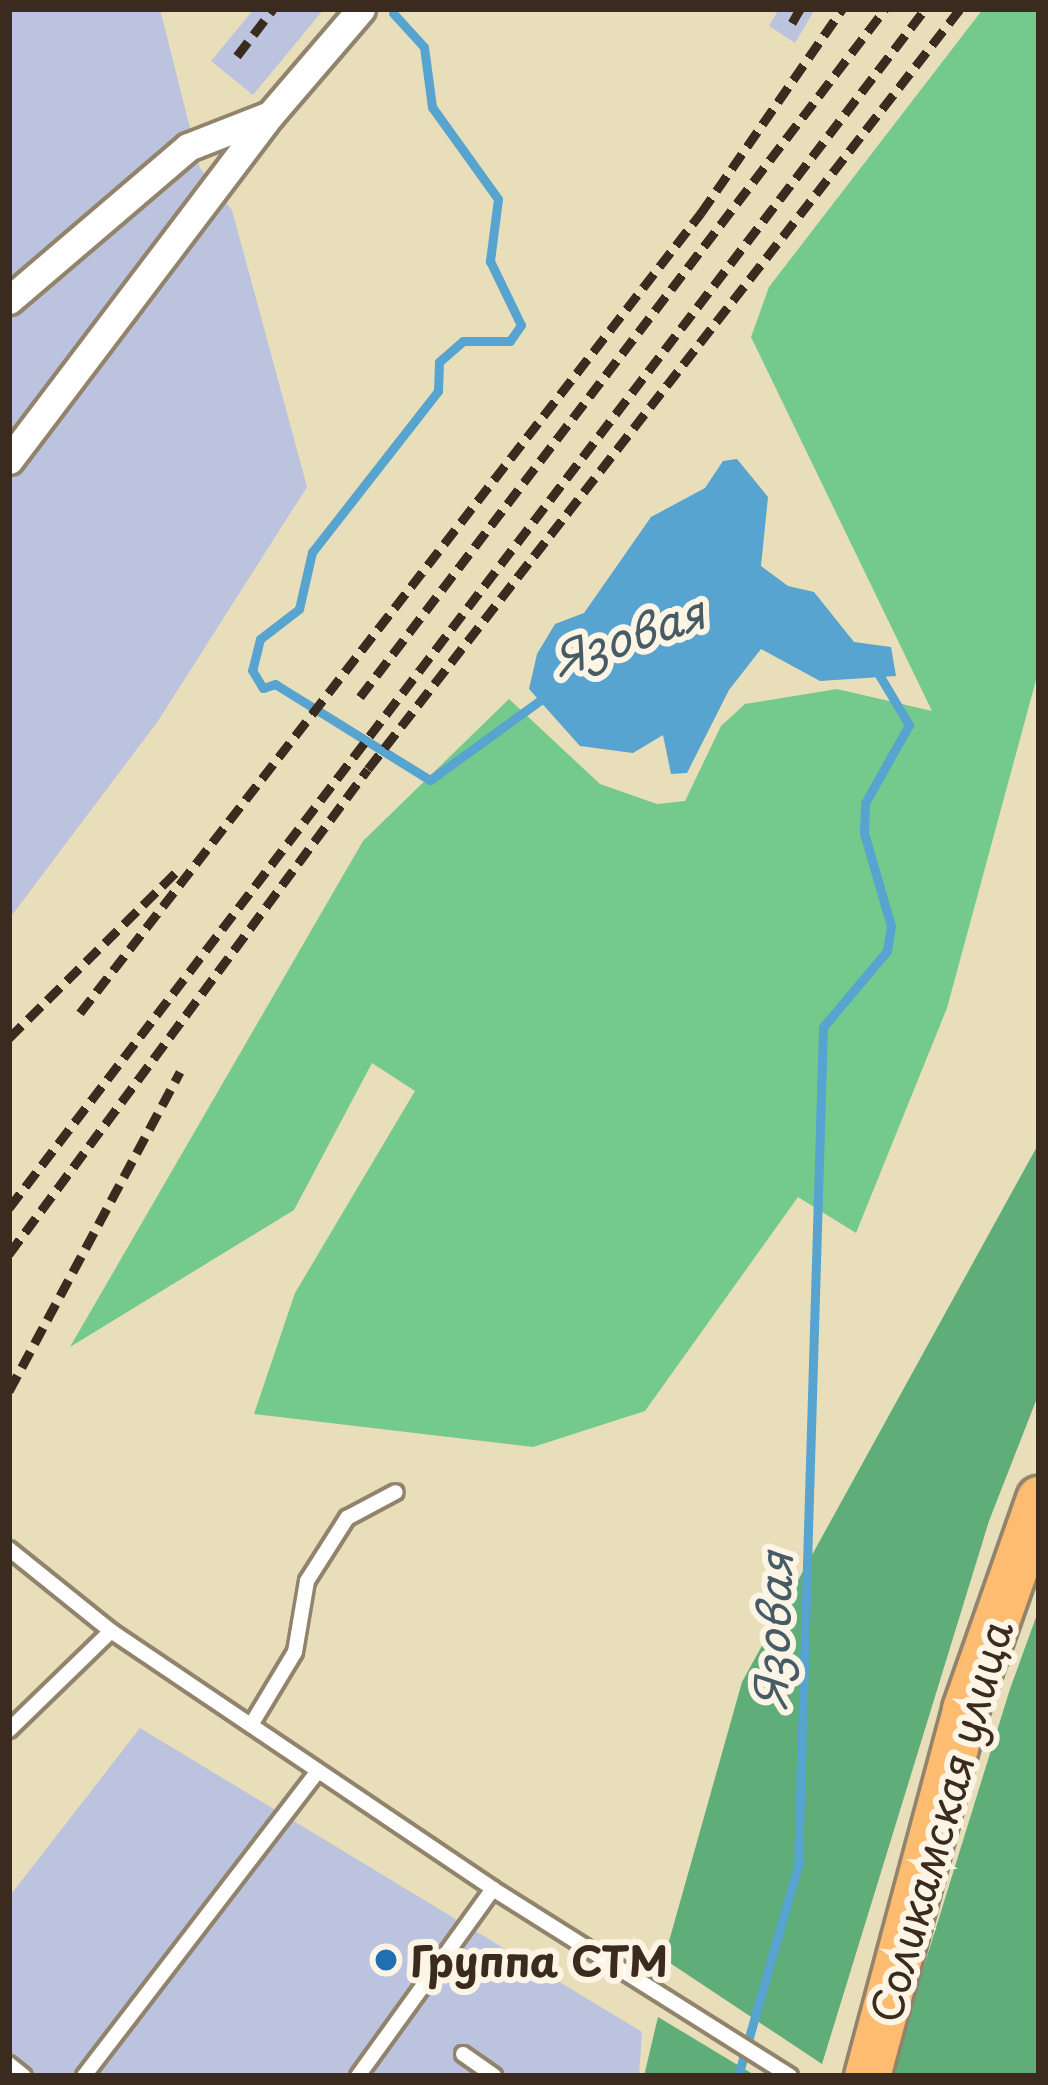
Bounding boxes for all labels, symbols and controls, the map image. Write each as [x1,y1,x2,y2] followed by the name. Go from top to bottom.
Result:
[545,584,711,686] water label: Язовая
[742,1551,802,1711] water label: Язовая
[858,1613,1022,2029] street label: Соликамская улица
[410,1935,672,1985] place label: Группа СТМ
[373,1947,399,1973] marker: Группа СТМ

